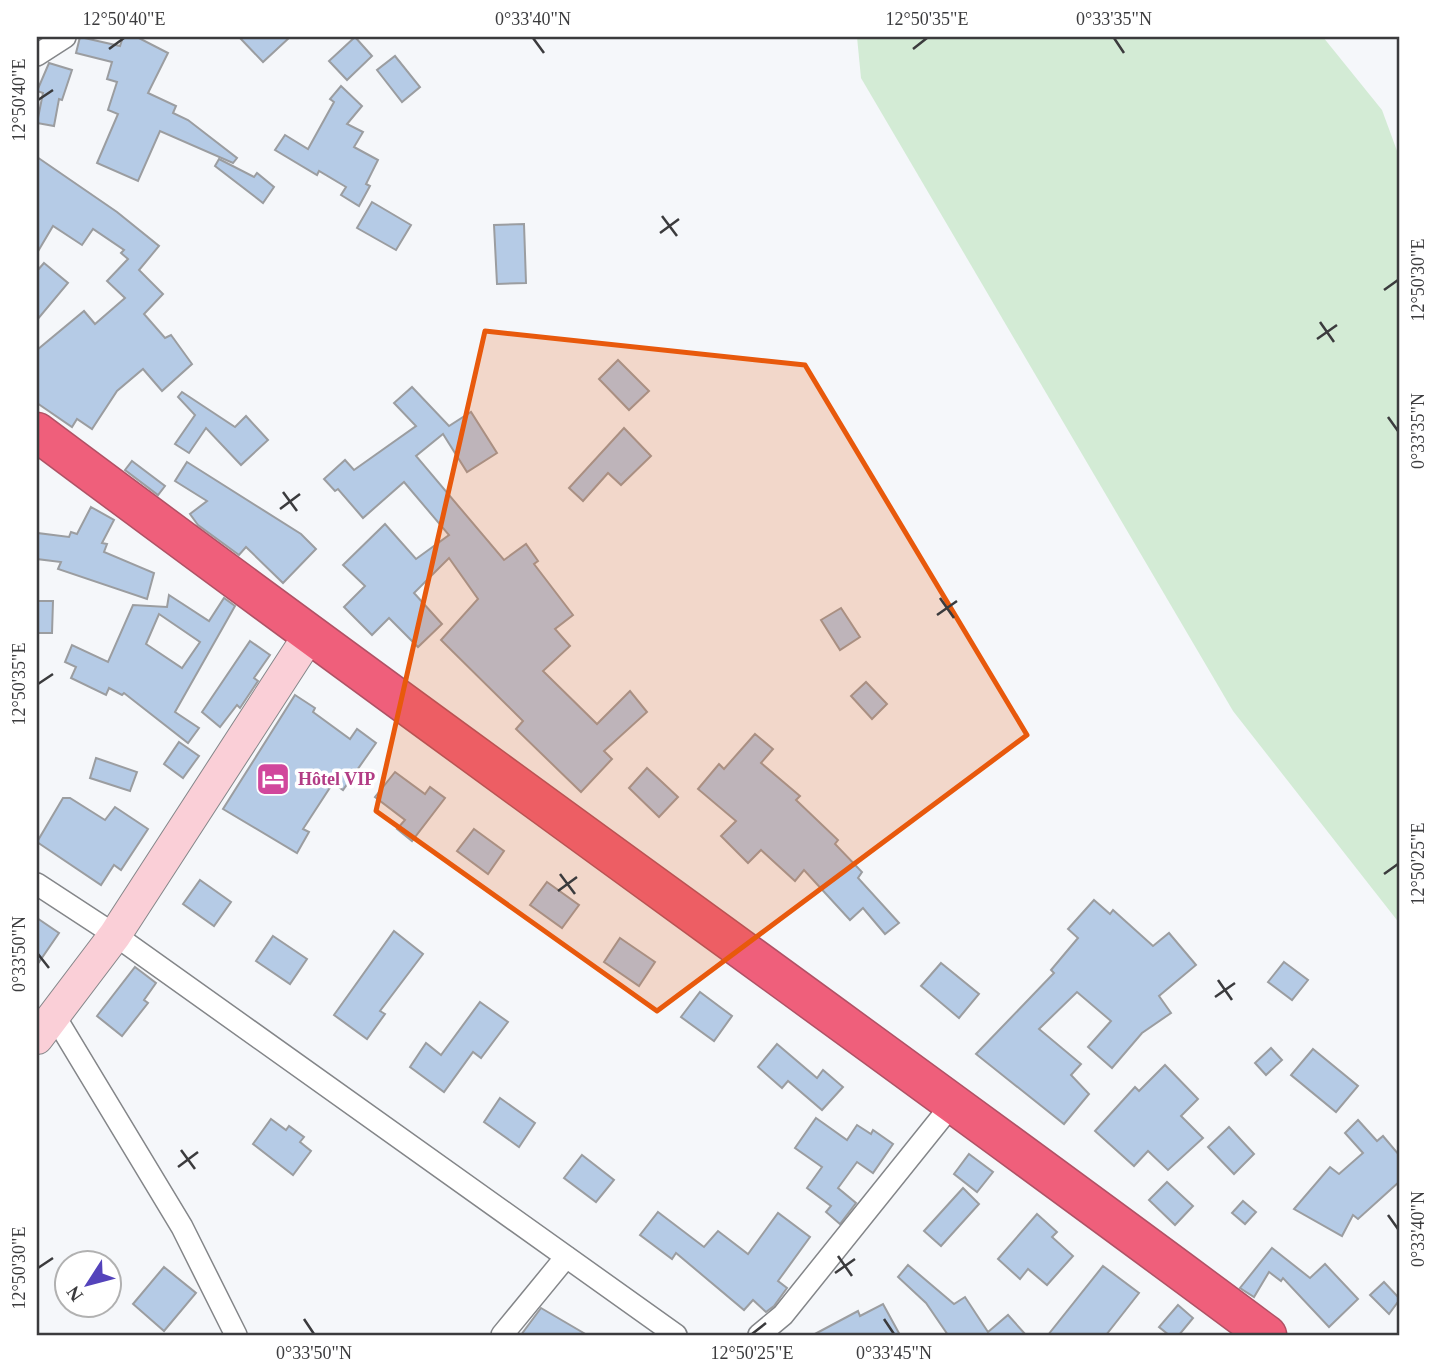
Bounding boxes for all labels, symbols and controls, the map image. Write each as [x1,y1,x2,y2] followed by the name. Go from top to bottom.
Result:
[83,9,165,29] text: 12°50'40"E
[495,9,571,29] text: 0°33'40"N
[886,9,968,29] text: 12°50'35"E
[1076,9,1152,29] text: 0°33'35"N
[9,59,29,141] text: 12°50'40"E
[1408,239,1428,321] text: 12°50'30"E
[1408,393,1428,469] text: 0°33'35"N
[9,643,29,725] text: 12°50'35"E
[254,760,292,798] hotel icon: Hôtel VIP
[298,769,375,789] place label: Hôtel VIP
[1408,823,1428,905] text: 12°50'25"E
[9,916,29,992] text: 0°33'50"N
[1408,1191,1428,1267] text: 0°33'40"N
[9,1227,29,1309] text: 12°50'30"E
[52,1250,122,1320] north arrow
[62,1282,87,1305] text: N
[276,1343,352,1363] text: 0°33'50"N
[711,1343,793,1363] text: 12°50'25"E
[856,1343,932,1363] text: 0°33'45"N

